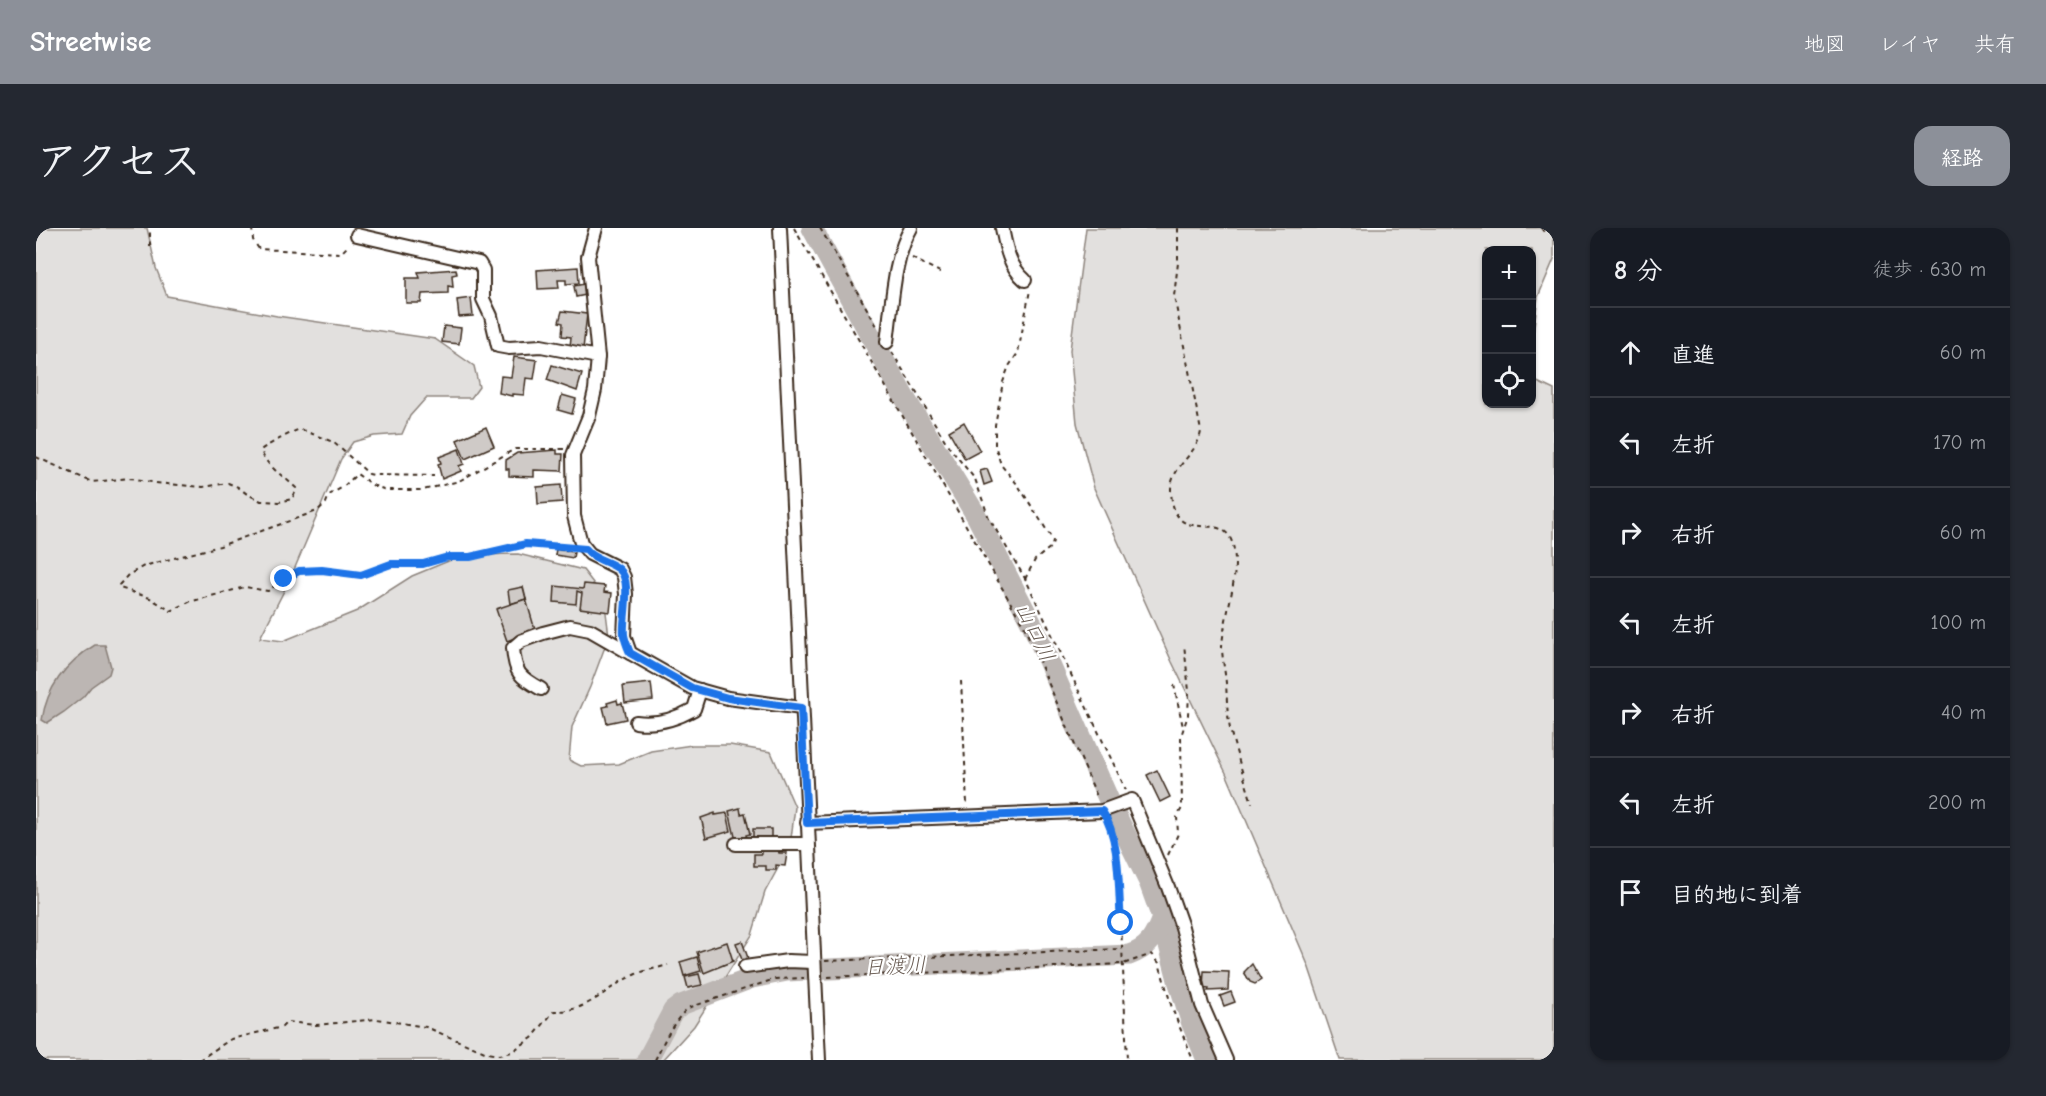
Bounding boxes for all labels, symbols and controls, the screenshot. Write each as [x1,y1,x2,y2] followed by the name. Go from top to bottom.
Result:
[30,26,151,58] text: Streetwise
[1804,32,1846,56] text: 地図
[1879,32,1941,56] text: レイヤ
[1974,32,2016,56] text: 共有
[1914,126,2010,186] button: 経路
[36,137,201,186] text: アクセス
[1482,246,1536,408] map controls
[1482,246,1536,300] button: +
[1614,256,1663,286] text: 8 分
[1873,258,1986,281] text: 徒歩 · 630 m
[1482,300,1536,354] button: −
[1614,336,1647,369] icon: ahead
[1940,341,1986,364] text: 60 m
[1671,342,1715,368] text: 直進
[1482,354,1536,408] button: locate
[1614,426,1647,459] icon: left
[1933,431,1986,454] text: 170 m
[1671,432,1715,458] text: 左折
[1614,516,1647,549] icon: right
[1940,521,1986,544] text: 60 m
[1671,522,1715,548] text: 右折
[270,565,296,591] route end
[1010,598,1060,666] water label: 山口川
[1614,606,1647,639] icon: left
[1931,611,1986,634] text: 100 m
[1671,612,1715,638] text: 左折
[1614,696,1647,729] icon: right
[1941,701,1986,724] text: 40 m
[1671,702,1715,728] text: 右折
[1614,786,1647,819] icon: left
[1928,791,1986,814] text: 200 m
[1671,792,1715,818] text: 左折
[1614,876,1647,909] icon: arrive
[1671,882,1803,908] text: 目的地に到着
[1107,909,1133,935] route start
[863,952,927,980] water label: 日渡川

